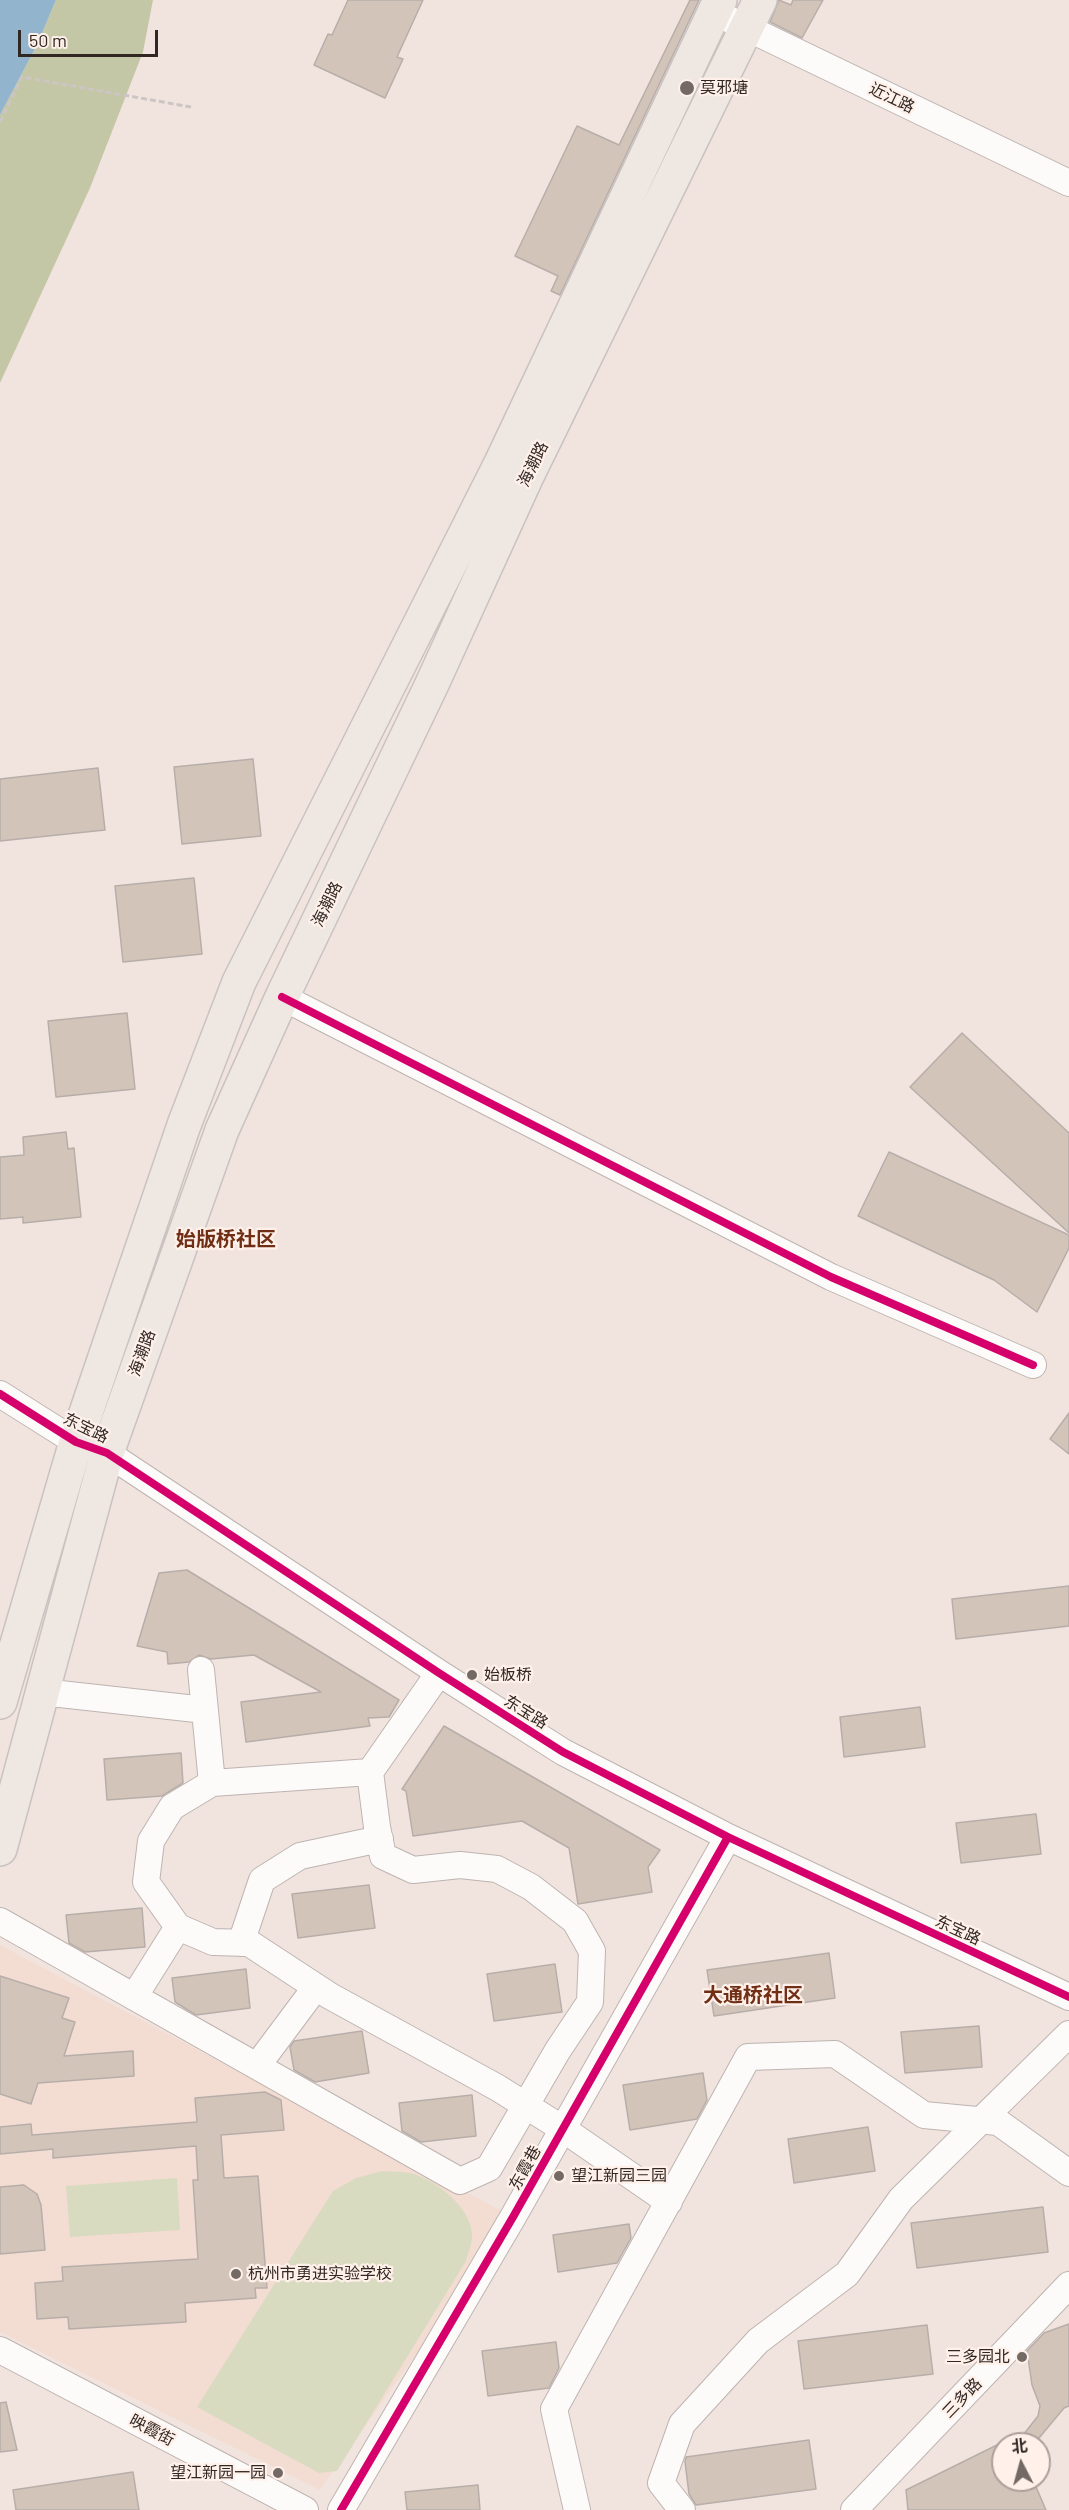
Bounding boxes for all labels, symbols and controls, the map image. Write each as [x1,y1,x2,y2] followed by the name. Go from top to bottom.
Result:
[21,18,160,56] scale bar
[29,29,67,51] text: 50 m
[700,78,748,98] place label: 莫邪塘
[678,79,696,97] marker: 莫邪塘
[866,79,918,117] street label: 近江路
[514,438,552,490] street label: 海潮路
[308,878,346,930] street label: 海潮路
[176,1227,276,1251] district label: 始版桥社区
[125,1327,159,1379] street label: 海潮路
[60,1409,112,1447] street label: 东宝路
[484,1665,532,1685] place label: 始板桥
[465,1668,479,1682] marker: 始板桥
[501,1691,551,1733] street label: 东宝路
[932,1911,984,1949] street label: 东宝路
[703,1983,803,2007] district label: 大通桥社区
[505,2142,545,2194] street label: 东霞巷
[571,2166,667,2186] place label: 望江新园三园
[552,2169,566,2183] marker: 望江新园三园
[248,2264,392,2284] place label: 杭州市勇进实验学校
[229,2267,243,2281] marker: 杭州市勇进实验学校
[946,2347,1010,2367] place label: 三多园北
[1015,2350,1029,2364] marker: 三多园北
[938,2374,986,2422] street label: 三多路
[126,2410,178,2450] street label: 映霞街
[991,2432,1051,2492] north arrow
[1010,2435,1028,2456] text: 北
[170,2463,266,2483] place label: 望江新园一园
[271,2466,285,2480] marker: 望江新园一园

